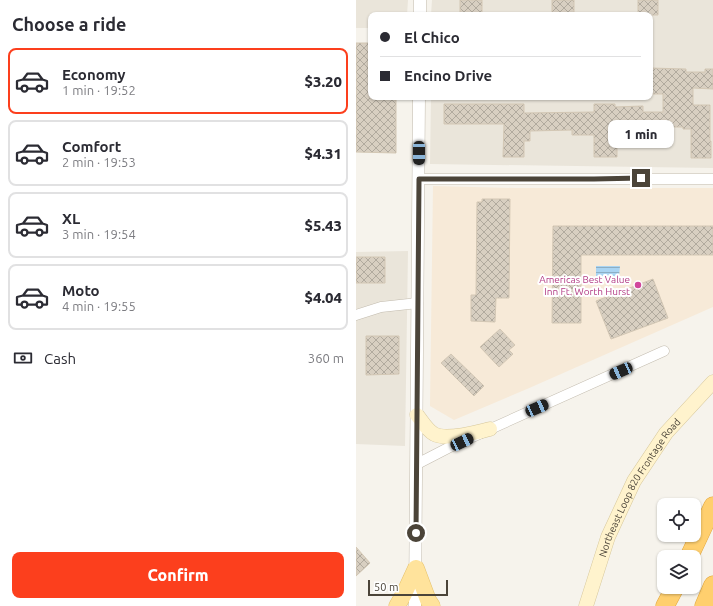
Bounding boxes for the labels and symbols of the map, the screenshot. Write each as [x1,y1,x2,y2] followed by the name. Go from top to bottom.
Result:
[608,120,674,148] callout: 1 min
[413,141,425,165] car
[632,169,650,187] route end
[539,274,630,297] place label: Americas Best Value Inn Ft. Worth Hurst
[633,280,643,290] marker: Americas Best Value Inn Ft. Worth Hurst
[608,361,634,381] car
[524,398,550,418] car
[597,416,682,558] street label: Northeast Loop 820 Frontage Road
[449,431,475,453] car
[407,524,425,542] route start
[368,578,448,597] scale bar

